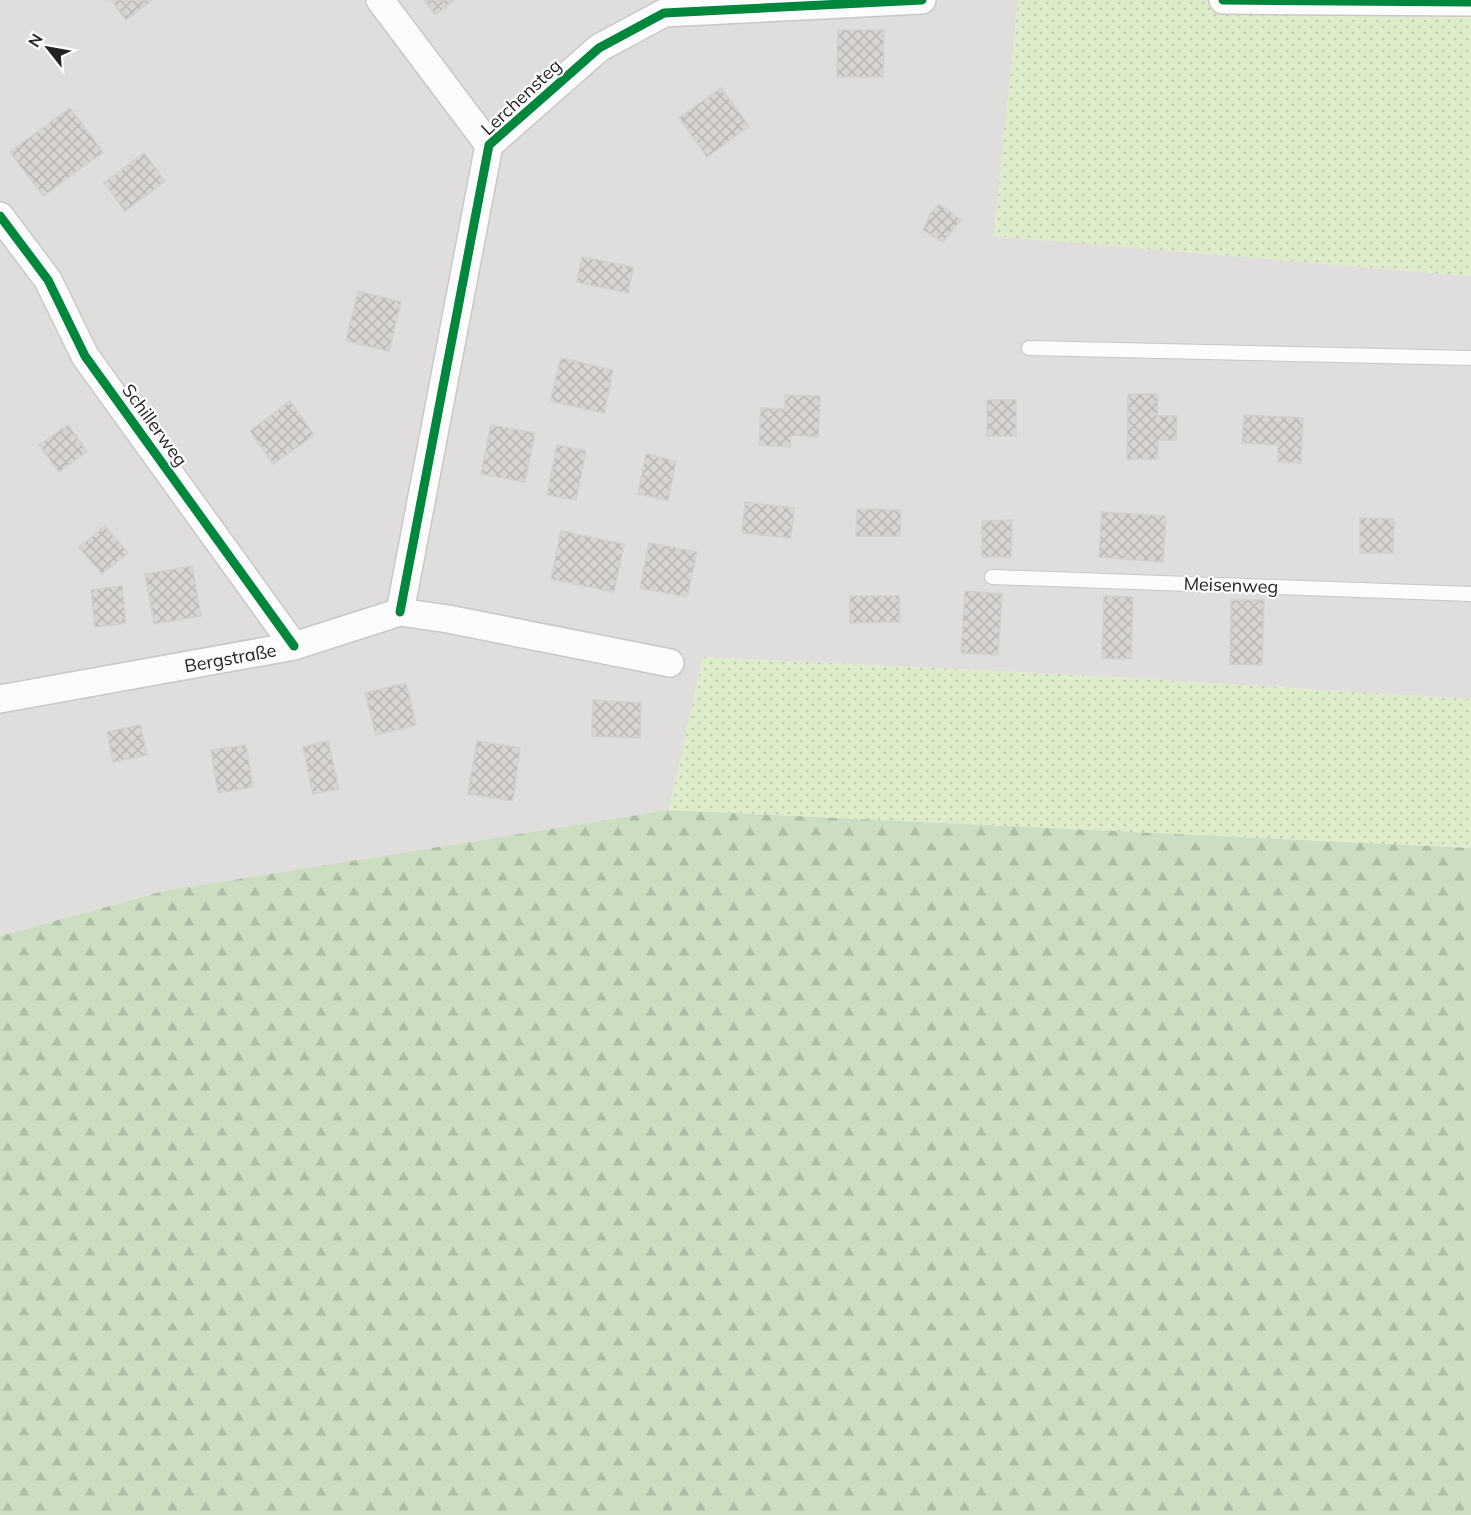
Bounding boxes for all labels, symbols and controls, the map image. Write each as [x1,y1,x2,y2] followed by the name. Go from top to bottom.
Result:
[18,18,78,78] north arrow
[23,30,47,51] text: N
[476,54,566,140] street label: Lerchensteg
[117,379,193,471] street label: Schillerweg
[1183,572,1279,598] street label: Meisenweg
[183,638,278,677] street label: Bergstraße

